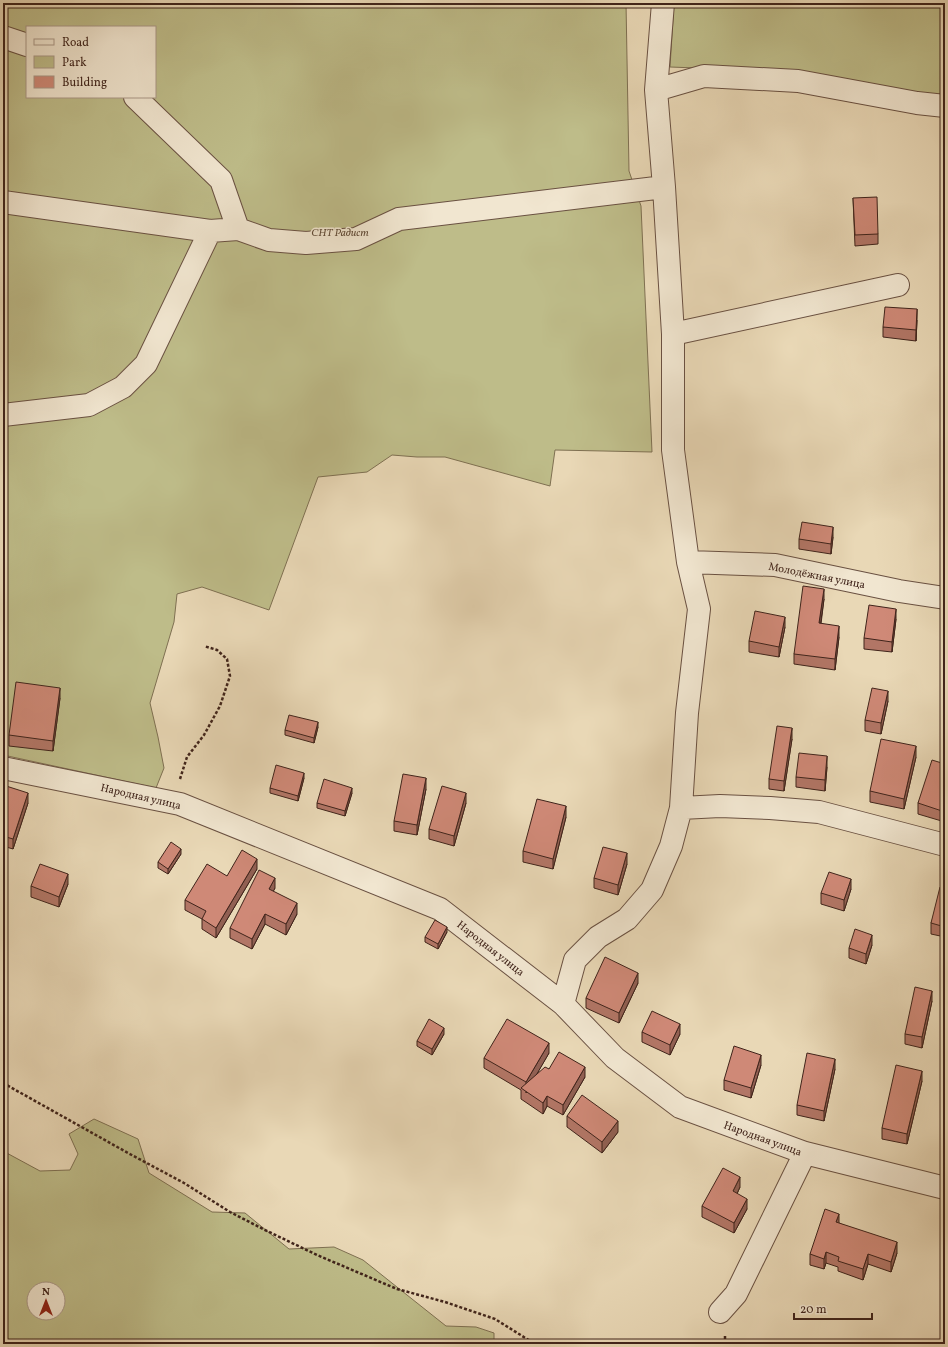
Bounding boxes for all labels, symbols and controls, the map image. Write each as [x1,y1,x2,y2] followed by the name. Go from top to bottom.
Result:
[26,26,156,98] legend
[62,35,89,51] text: Road
[62,55,87,71] text: Park
[62,75,107,91] text: Building
[311,226,369,241] park label: СНТ Радист
[767,560,867,593] street label: Молодёжная улица
[99,781,183,814] street label: Народная улица
[453,918,527,981] street label: Народная улица
[721,1118,804,1161] street label: Народная улица
[26,1281,66,1321] north arrow
[42,1285,50,1300] text: N
[794,1295,872,1321] scale bar
[800,1302,827,1318] text: 20 m

